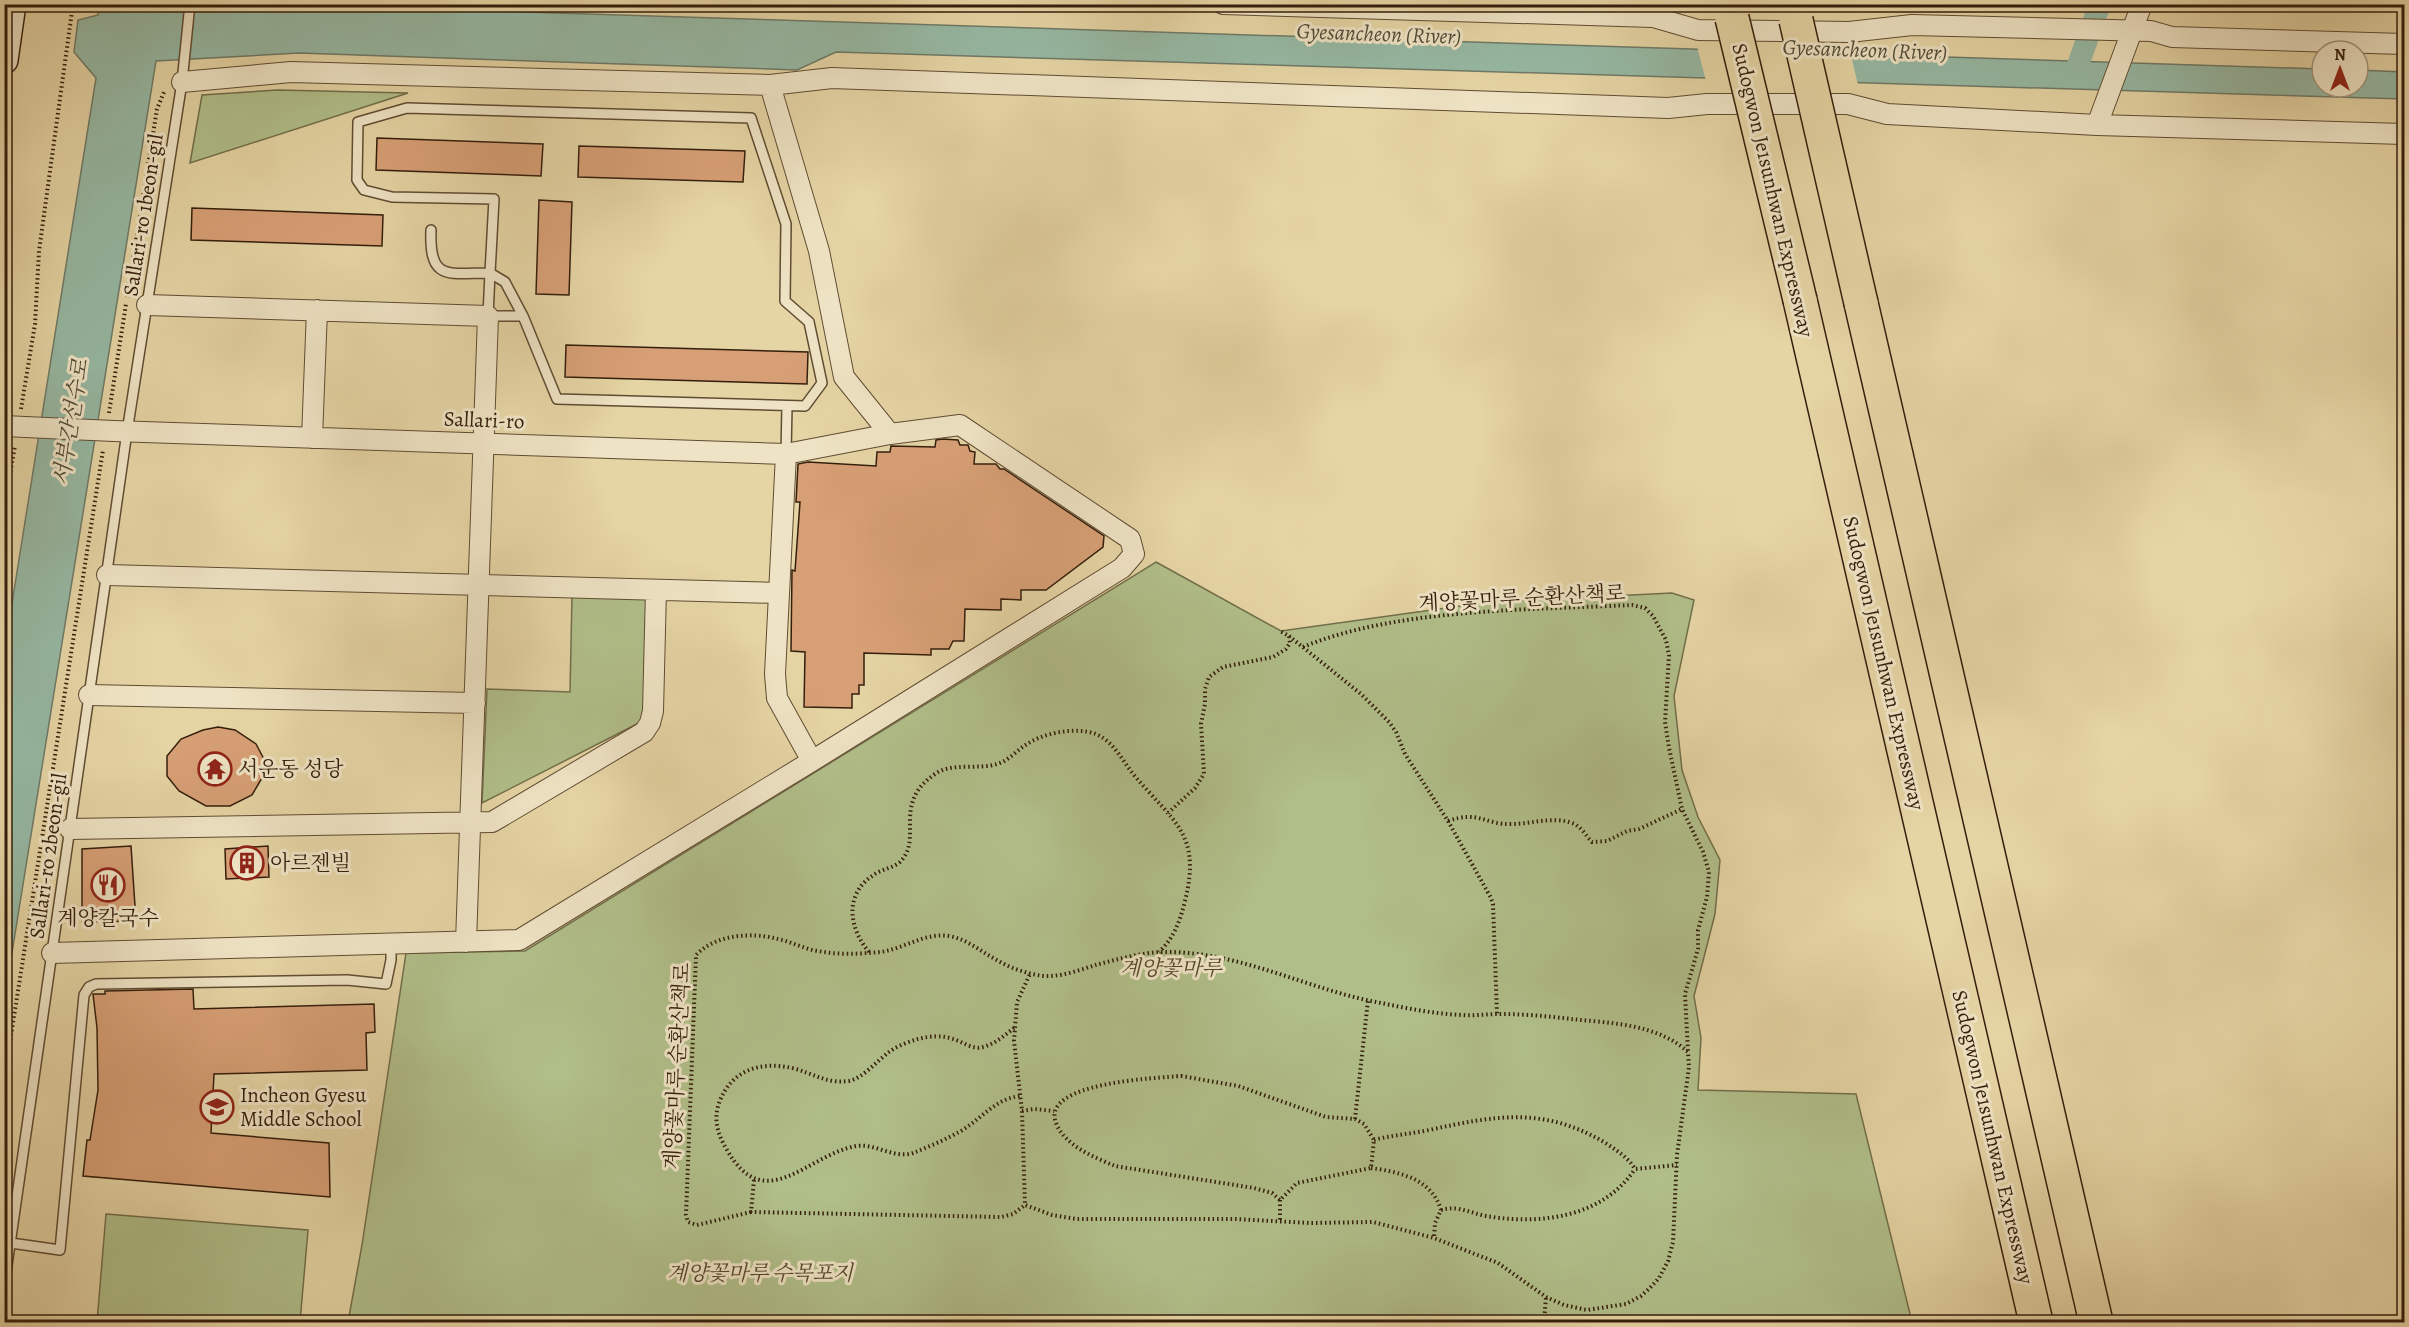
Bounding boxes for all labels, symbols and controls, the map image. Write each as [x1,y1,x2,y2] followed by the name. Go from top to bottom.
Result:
[1296,16,1462,52] water label: Gyesancheon (River)
[1782,32,1948,68] water label: Gyesancheon (River)
[2310,39,2370,99] north arrow
[1726,40,1821,340] street label: Sudogwon Je1sunhwan Expressway
[2334,44,2346,66] text: N
[116,132,170,298] street label: Sallari-ro 1beon-gil
[46,356,96,487] water label: 서부간선수로
[443,405,525,435] street label: Sallari-ro
[1837,513,1932,813] street label: Sudogwon Je1sunhwan Expressway
[1418,579,1626,617] street label: 계양꽃마루 순환산책로
[197,751,233,787] temple icon: 서운동 성당
[238,755,344,783] place label: 서운동 성당
[23,772,73,940] street label: Sallari-ro 2beon-gil
[229,845,265,881] building icon: 아르젠빌
[270,849,351,877] place label: 아르젠빌
[90,867,126,903] restaurant icon: 계양칼국수
[57,904,159,932] place label: 계양칼국수
[1120,954,1223,982] park label: 계양꽃마루
[658,962,696,1170] street label: 계양꽃마루 순환산책로
[1946,987,2041,1287] street label: Sudogwon Je1sunhwan Expressway
[240,1081,367,1133] place label: Incheon Gyesu Middle School
[199,1089,235,1125] school or university icon: Incheon Gyesu Middle School
[667,1259,855,1287] park label: 계양꽃마루 수목포지

